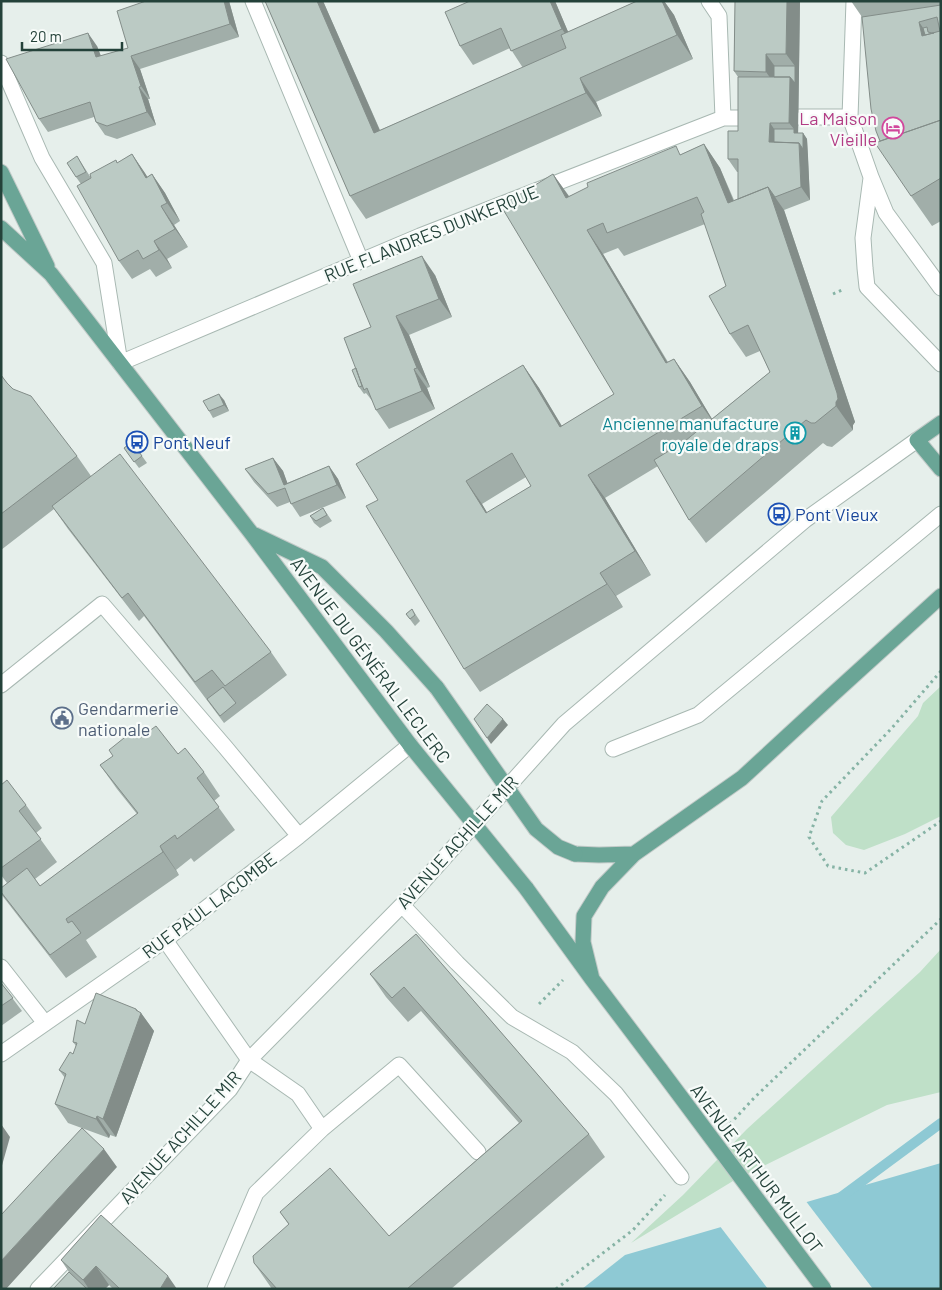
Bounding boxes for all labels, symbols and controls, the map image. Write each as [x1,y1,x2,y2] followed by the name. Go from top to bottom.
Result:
[22,20,122,52] scale bar
[30,27,62,45] text: 20 m
[799,107,877,150] place label: La Maison Vieille
[881,116,905,140] hotel icon: La Maison Vieille
[321,180,541,286] street label: RUE FLANDRES DUNKERQUE
[602,412,779,455] place label: Ancienne manufacture royale de draps
[783,421,807,445] building icon: Ancienne manufacture royale de draps
[125,430,149,454] bus stop icon: Pont Neuf
[153,431,231,453] place label: Pont Neuf
[767,502,791,526] bus stop icon: Pont Vieux
[795,503,878,525] place label: Pont Vieux
[286,553,456,767] street label: AVENUE DU GÉNÉRAL LECLERC
[78,697,179,740] place label: Gendarmerie nationale
[50,706,74,730] public building icon: Gendarmerie nationale
[392,771,522,913] street label: AVENUE ACHILLE MIR
[137,847,281,963] street label: RUE PAUL LACOMBE
[115,1066,245,1208] street label: AVENUE ACHILLE MIR
[686,1079,828,1257] street label: AVENUE ARTHUR MULLOT

